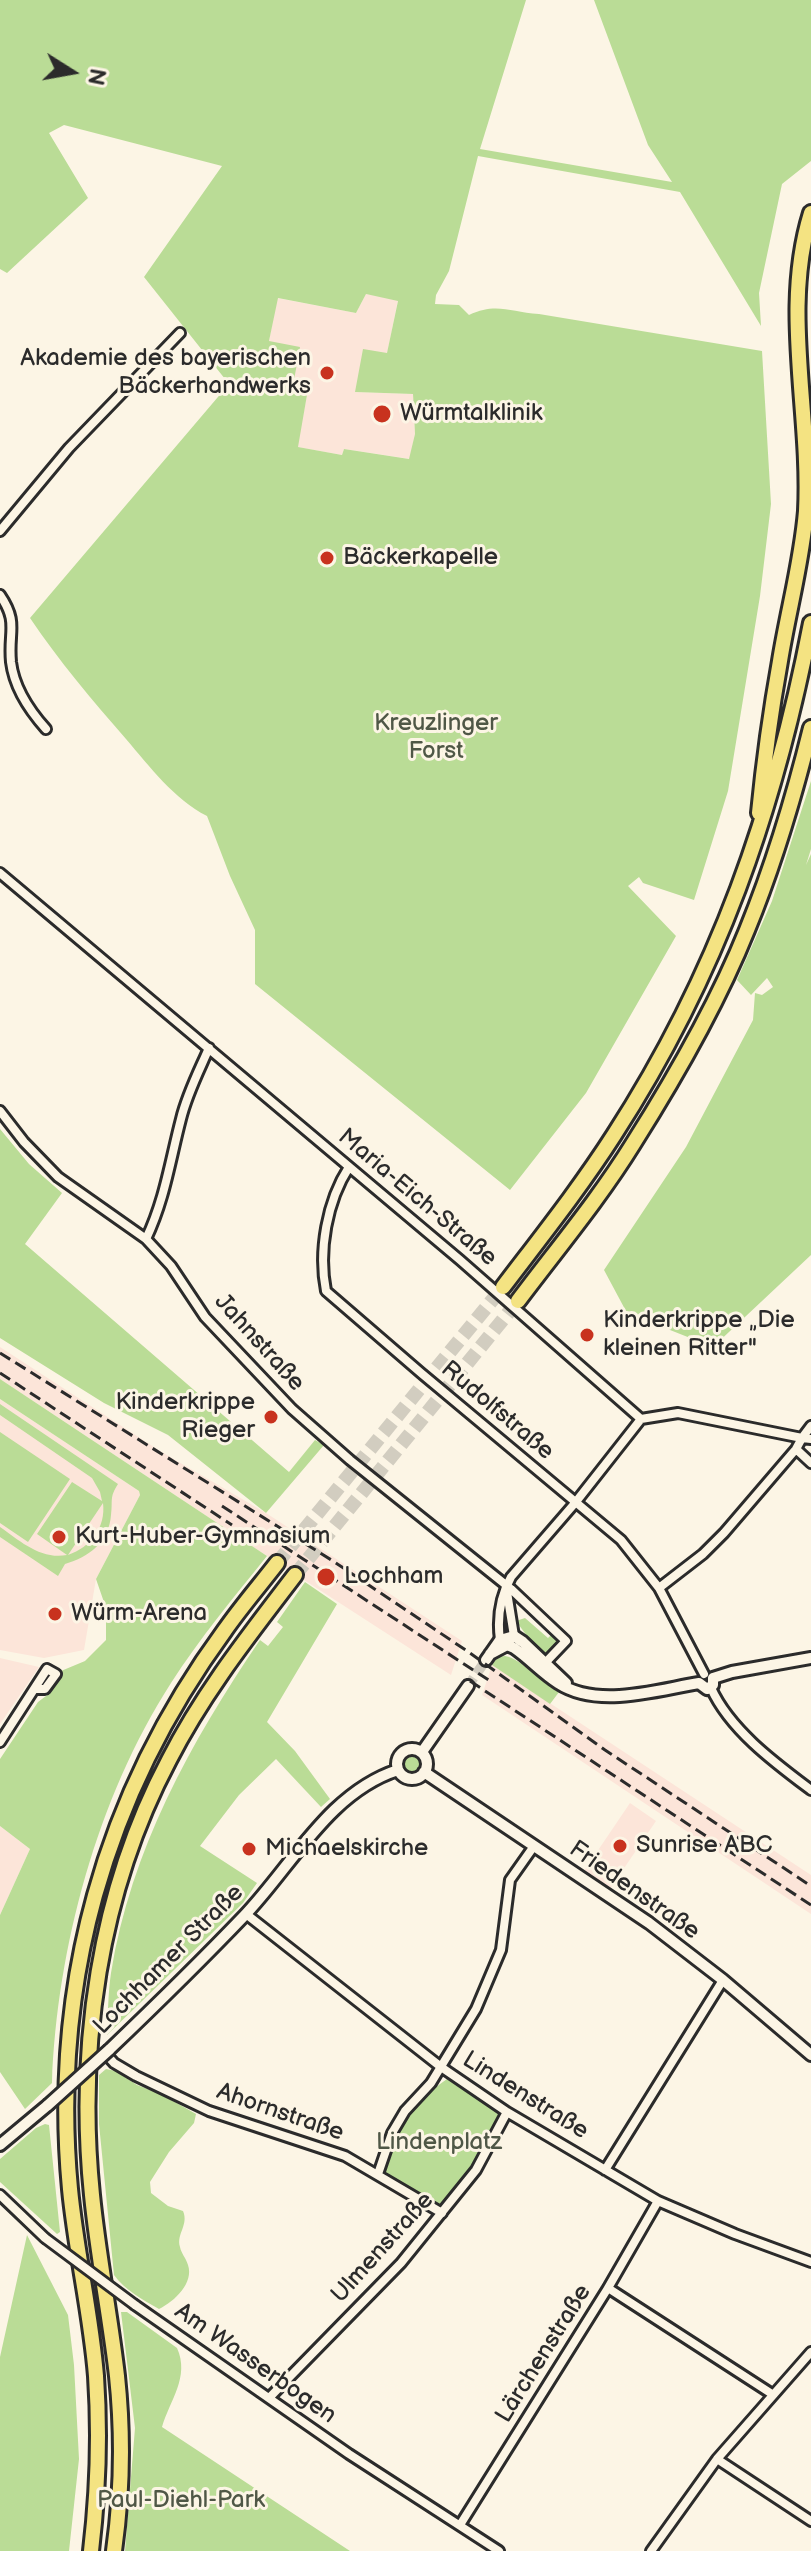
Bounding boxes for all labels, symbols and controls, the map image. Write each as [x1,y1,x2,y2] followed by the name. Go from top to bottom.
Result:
[32,32,112,112] north arrow
[81,66,111,87] text: N
[20,345,311,401] place label: Akademie des bayerischen Bäckerhandwerks
[318,364,336,382] marker: Akademie des bayerischen Bäckerhandwerks
[400,400,543,428] place label: Würmtalklinik
[371,403,393,425] marker: Würmtalklinik
[343,544,498,572] place label: Bäckerkapelle
[318,549,336,567] marker: Bäckerkapelle
[374,710,498,766] park label: Kreuzlinger Forst
[332,1123,502,1273] street label: Maria-Eich-Straße
[208,1288,310,1398] street label: Jahnstraße
[603,1307,795,1363] place label: Kinderkrippe „Die kleinen Ritter"
[578,1326,596,1344] marker: Kinderkrippe „Die kleinen Ritter"
[435,1355,559,1467] street label: Rudolfstraße
[116,1389,255,1445] place label: Kinderkrippe Rieger
[262,1408,280,1426] marker: Kinderkrippe Rieger
[75,1523,330,1551] place label: Kurt-Huber-Gymnasium
[50,1528,68,1546] marker: Kurt-Huber-Gymnasium
[344,1563,443,1591] place label: Lochham
[315,1566,337,1588] marker: Lochham
[71,1600,207,1628] place label: Würm-Arena
[46,1605,64,1623] marker: Würm-Arena
[636,1832,772,1860] place label: Sunrise ABC
[265,1835,428,1863] place label: Michaelskirche
[563,1835,705,1947] street label: Friedenstraße
[611,1837,629,1855] marker: Sunrise ABC
[240,1840,258,1858] marker: Michaelskirche
[88,1879,250,2041] street label: Lochhamer Straße
[457,2046,593,2146] street label: Lindenstraße
[213,2078,347,2148] street label: Ahornstraße
[376,2129,502,2157] park label: Lindenplatz
[326,2187,440,2309] street label: Ulmenstraße
[490,2280,598,2428] street label: Lärchenstraße
[169,2298,341,2430] street label: Am Wasserbogen
[97,2487,265,2515] park label: Paul-Diehl-Park

